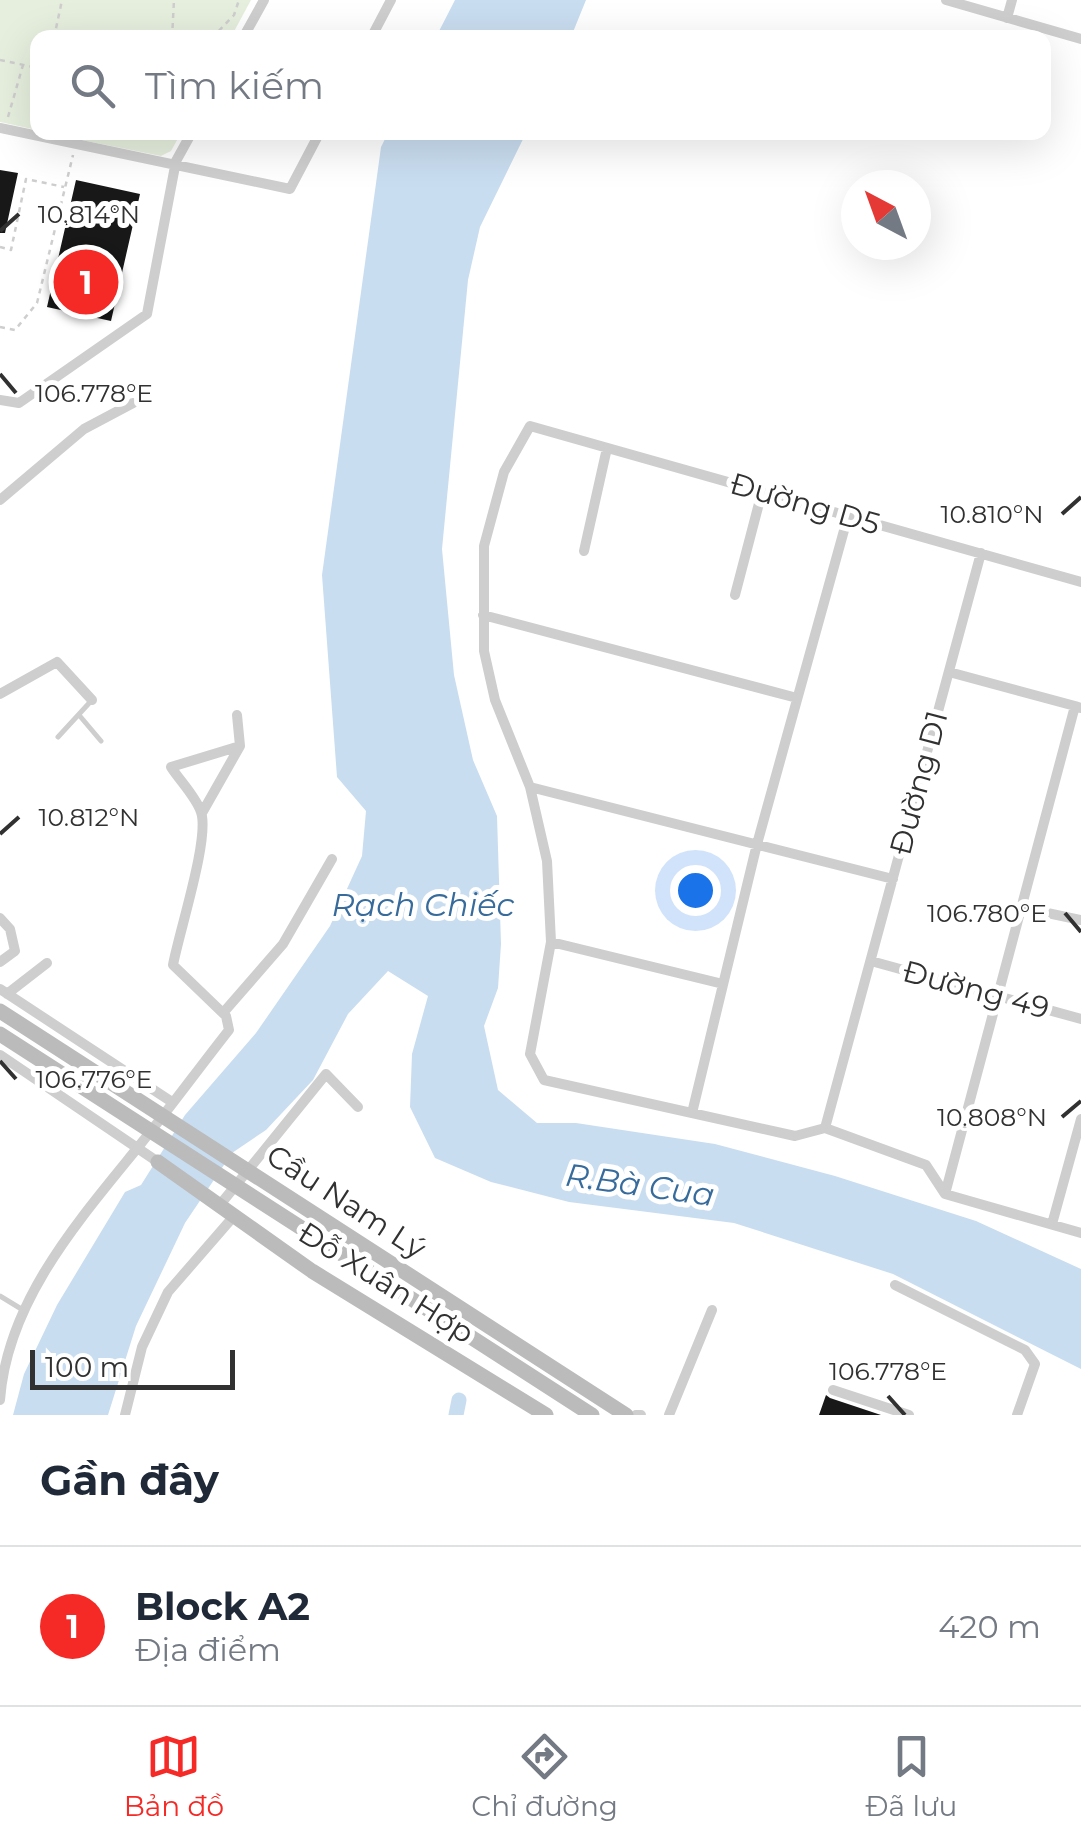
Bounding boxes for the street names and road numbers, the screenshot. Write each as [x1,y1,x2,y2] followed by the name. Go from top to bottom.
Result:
[726,465,884,543] street label: Đường D5
[882,707,955,859] street label: Đường D1
[899,952,1053,1027] street label: Đường 49
[260,1136,433,1267] street label: Cầu Nam Lý
[292,1214,481,1351] street label: Đỗ Xuân Hợp

